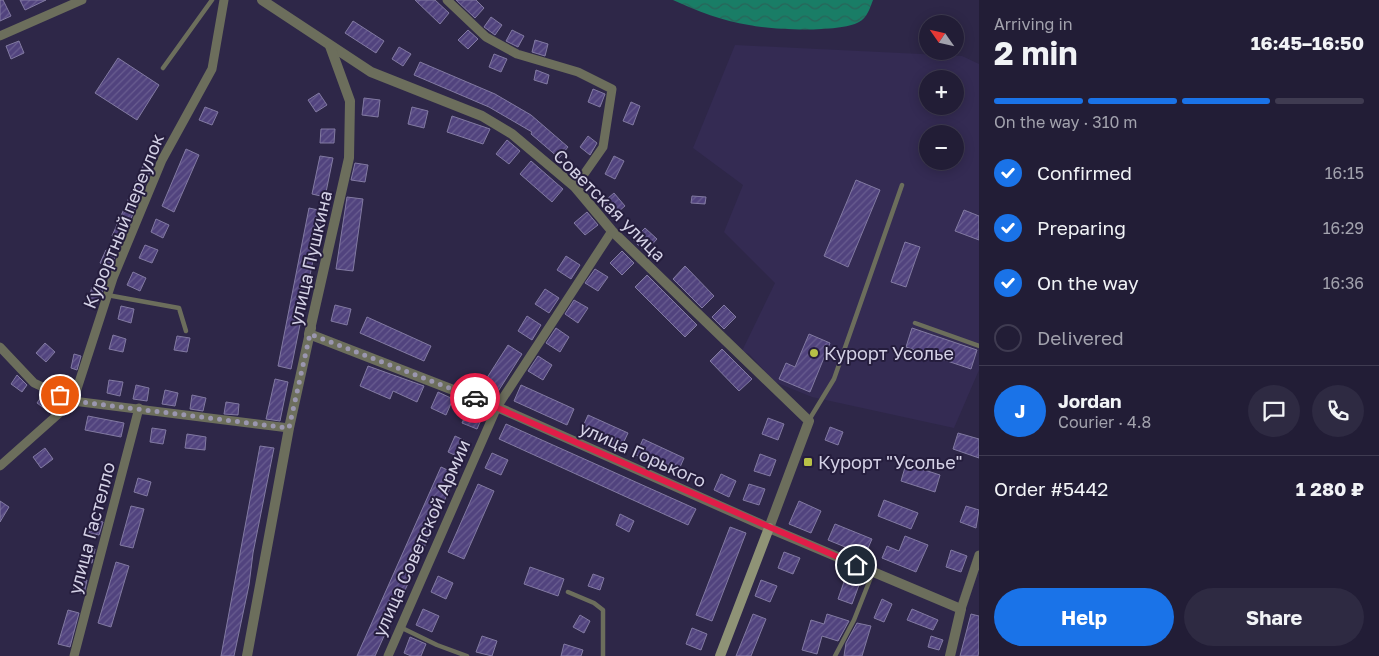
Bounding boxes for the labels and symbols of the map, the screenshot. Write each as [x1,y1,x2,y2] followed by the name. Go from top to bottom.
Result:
[919,15,964,60] north arrow
[78,130,168,312] street label: Курортный переулок
[549,144,671,266] street label: Советская улица
[284,188,336,328] street label: улица Пушкина
[824,342,954,364] place label: Курорт Усолье
[808,347,820,359] marker: Курорт Усолье
[450,373,500,423] courier
[39,374,81,416] pin
[576,416,710,492] street label: улица Горького
[368,436,474,640] street label: улица Советской Армии
[818,451,962,473] place label: Курорт "Усолье"
[802,456,814,468] marker: Курорт "Усолье"
[63,459,119,597] street label: улица Гастелло
[835,544,877,586] pin

